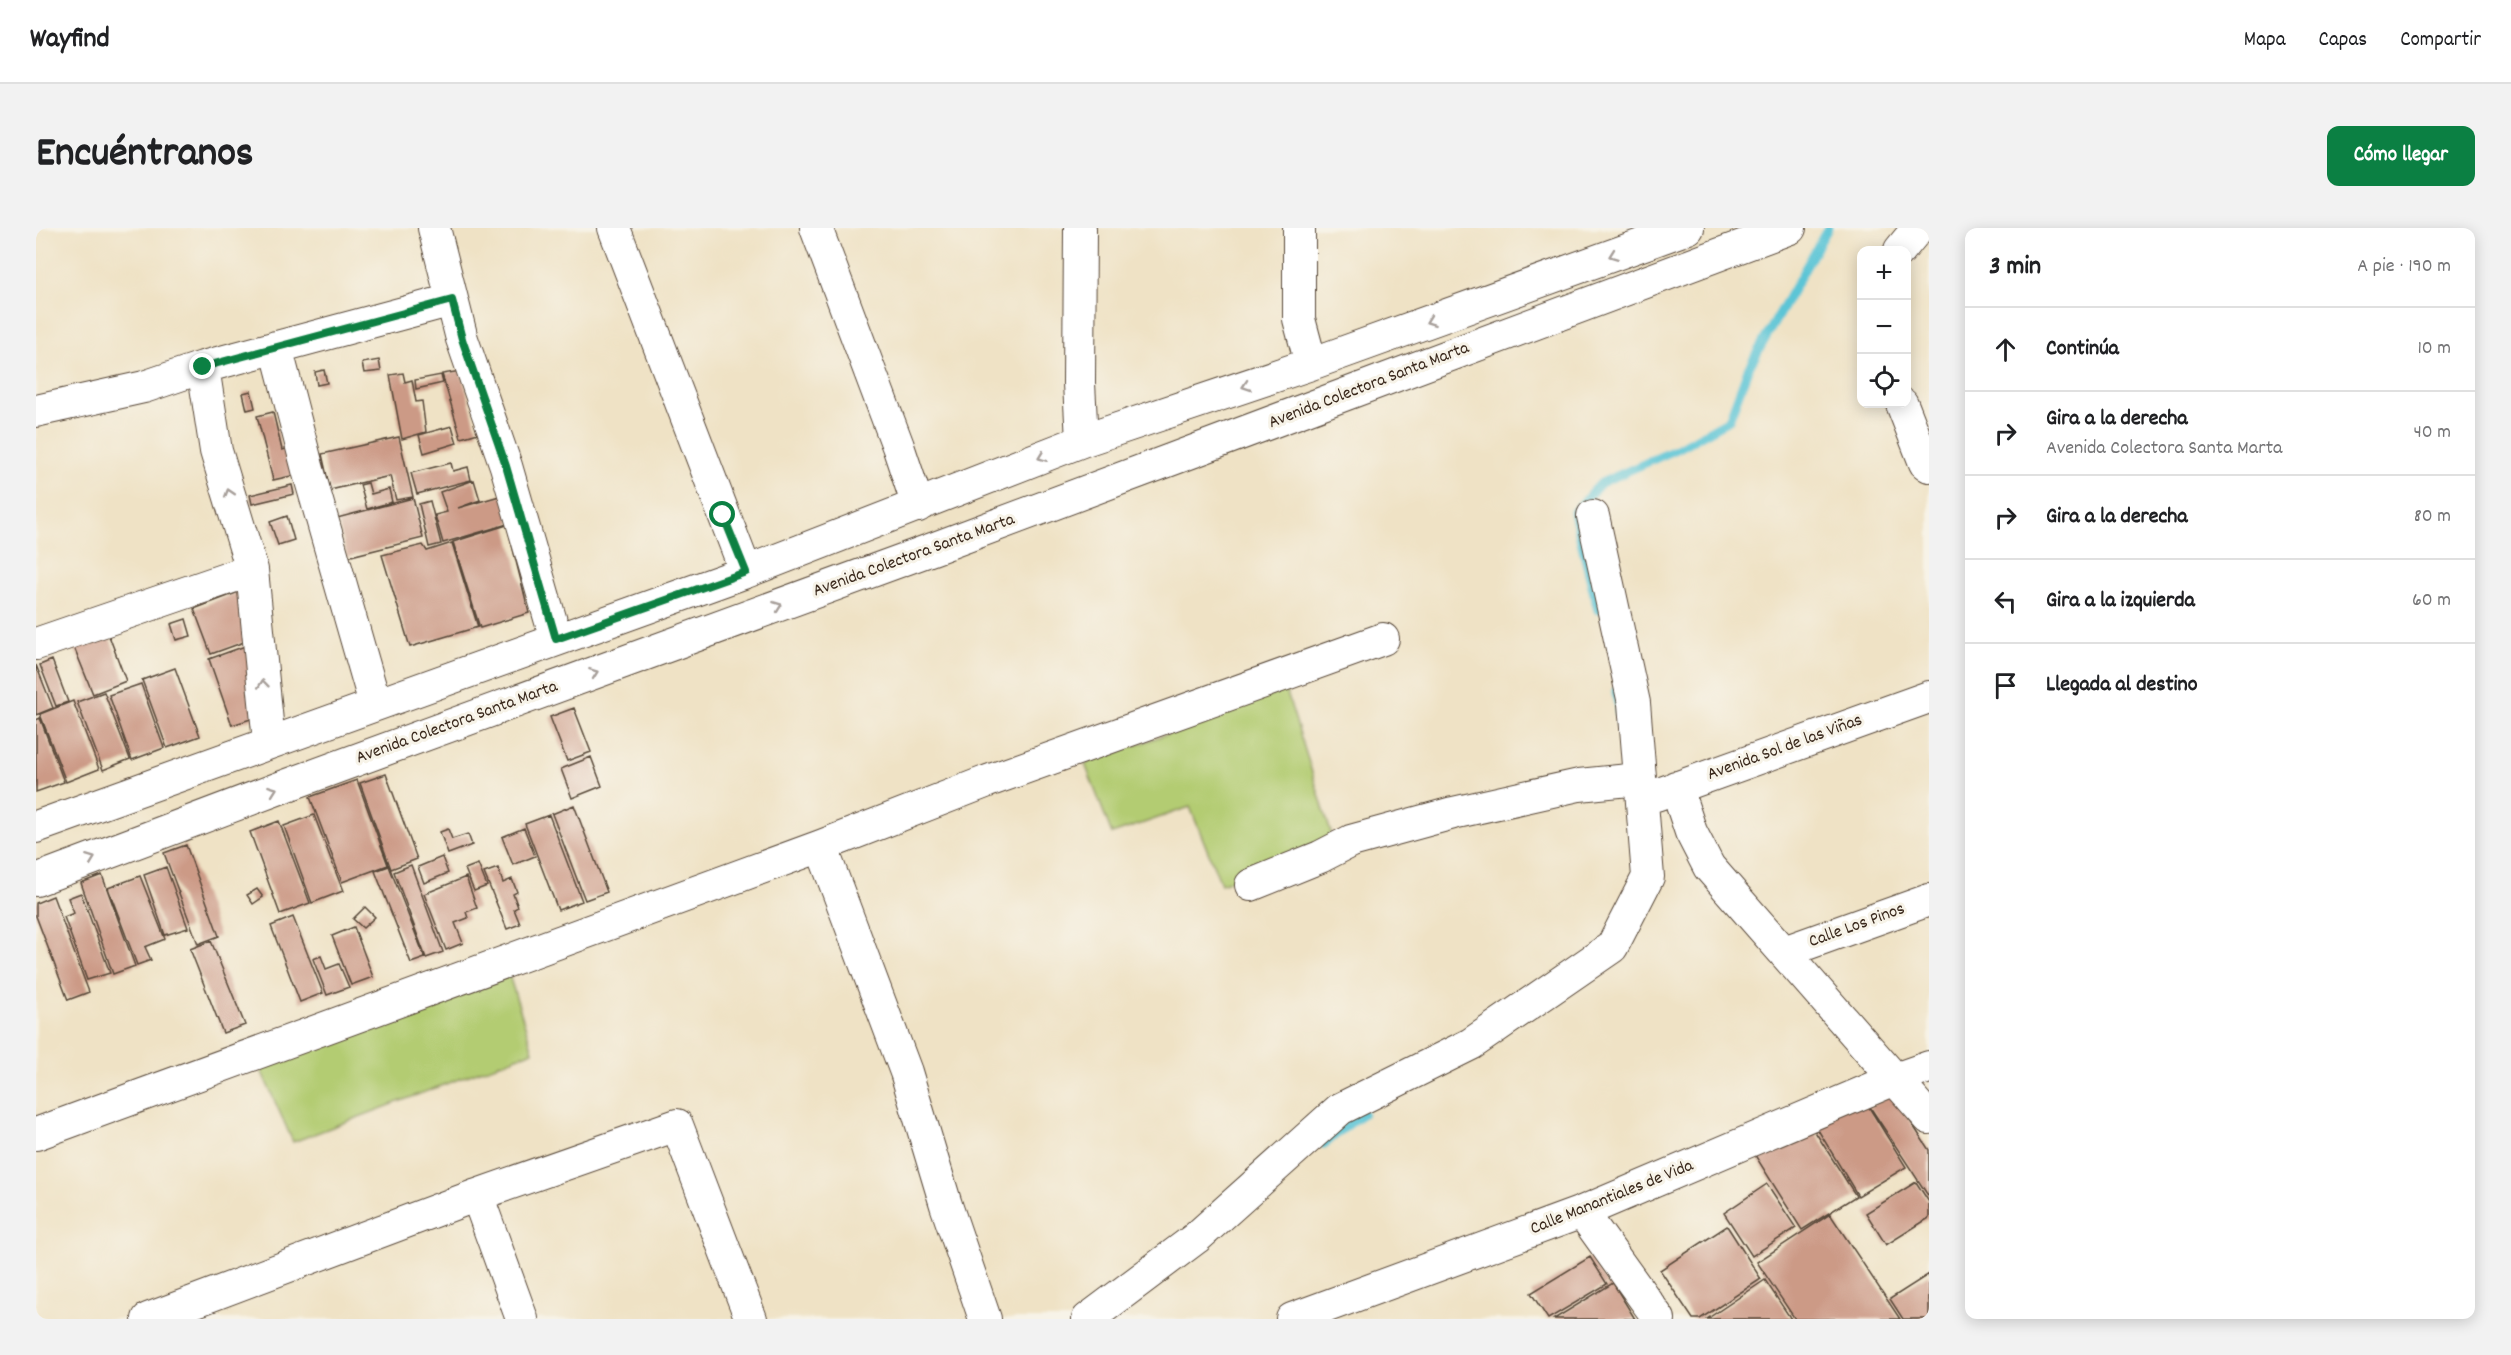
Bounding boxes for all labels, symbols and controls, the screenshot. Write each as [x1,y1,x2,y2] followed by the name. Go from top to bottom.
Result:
[30,21,110,61] text: Wayfind
[2244,26,2286,56] text: Mapa
[2319,26,2367,56] text: Capas
[2400,26,2481,56] text: Compartir
[36,126,254,186] text: Encuéntranos
[2327,126,2475,186] button: Cómo llegar
[1857,246,1911,408] map controls
[1857,246,1911,300] button: +
[1608,248,1619,260] one-way arrow
[1989,249,2041,286] text: 3 min
[2357,253,2451,281] text: A pie · 190 m
[1857,300,1911,354] button: −
[1425,314,1436,326] one-way arrow
[1989,333,2022,366] icon: ahead
[2046,334,2119,365] text: Continúa
[2417,335,2451,363] text: 10 m
[1265,336,1473,436] street label: Avenida Colectora Santa Marta
[189,353,215,379] route end
[1857,354,1911,408] button: locate
[1241,379,1252,391] one-way arrow
[2046,404,2188,435] text: Gira a la derecha
[1989,417,2022,450] icon: right
[2413,419,2451,447] text: 40 m
[2046,435,2282,463] text: Avenida Colectora Santa Marta
[1037,450,1048,462] one-way arrow
[224,488,236,499] one-way arrow
[709,501,735,527] route start
[1989,501,2022,534] icon: right
[2046,502,2188,533] text: Gira a la derecha
[2414,503,2451,531] text: 80 m
[810,508,1019,604] street label: Avenida Colectora Santa Marta
[1989,585,2022,618] icon: left
[2046,586,2195,617] text: Gira a la izquierda
[2412,587,2451,615] text: 60 m
[772,600,782,613] one-way arrow
[589,667,599,680] one-way arrow
[1989,669,2022,702] icon: arrive
[2046,670,2198,701] text: Llegada al destino
[353,675,562,771] street label: Avenida Colectora Santa Marta
[257,680,270,689] one-way arrow
[1704,708,1866,788] street label: Avenida Sol de las Viñas
[267,785,278,798] one-way arrow
[85,854,96,866] one-way arrow
[1806,897,1908,955] street label: Calle Los Pinos
[1527,1154,1698,1242] street label: Calle Manantiales de Vida

